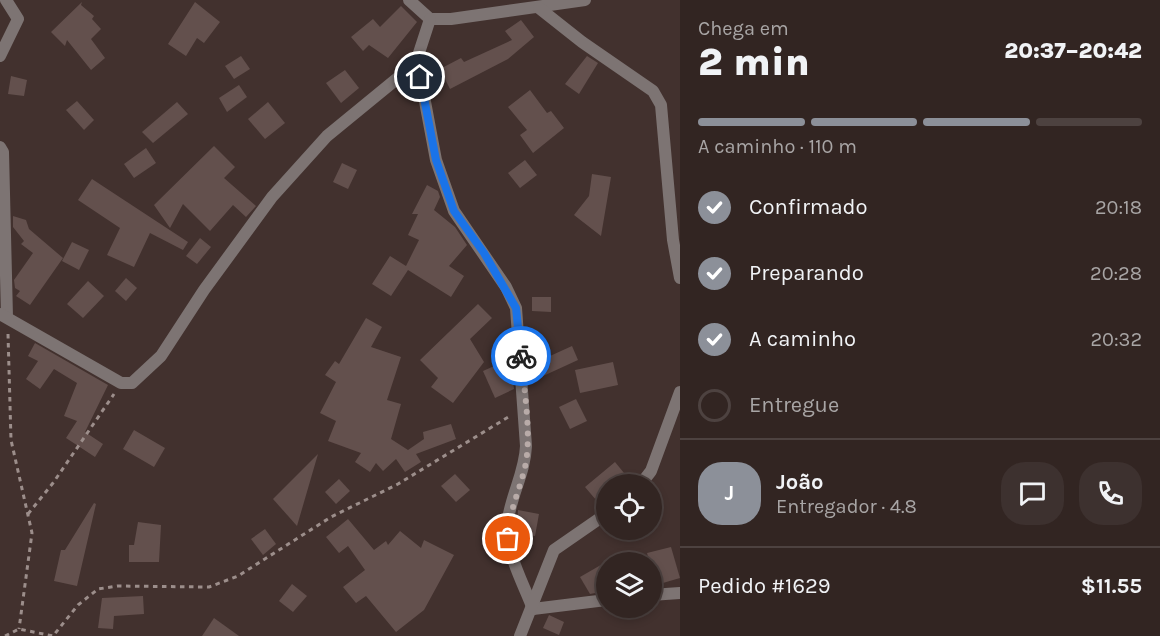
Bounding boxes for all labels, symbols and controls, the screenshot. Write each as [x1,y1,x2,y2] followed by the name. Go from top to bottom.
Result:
[698,17,789,40] text: Chega em
[1004,38,1142,64] text: 20:37–20:42
[698,39,810,85] text: 2 min
[394,51,445,102] pin
[403,60,436,93] icon: home
[698,135,857,158] text: A caminho · 110 m
[698,191,731,224] icon: check
[749,194,868,220] text: Confirmado
[1095,196,1142,219] text: 20:18
[698,257,731,290] icon: check
[749,260,864,286] text: Preparando
[1090,262,1142,285] text: 20:28
[698,323,731,356] icon: check
[491,326,551,386] courier
[749,326,856,352] text: A caminho
[1091,328,1142,351] text: 20:32
[505,340,538,373] icon: bike
[749,392,839,418] text: Entregue
[1001,462,1064,525] button: chat
[1079,462,1142,525] button: phone
[776,469,824,495] text: João
[596,474,662,618] map controls
[596,474,662,540] button: locate
[725,480,734,506] text: J
[776,495,917,518] text: Entregador · 4.8
[482,513,533,564] pin
[491,522,524,555] icon: bag
[596,552,662,618] button: layers
[698,573,830,599] text: Pedido #1629
[1081,573,1142,599] text: $11.55

